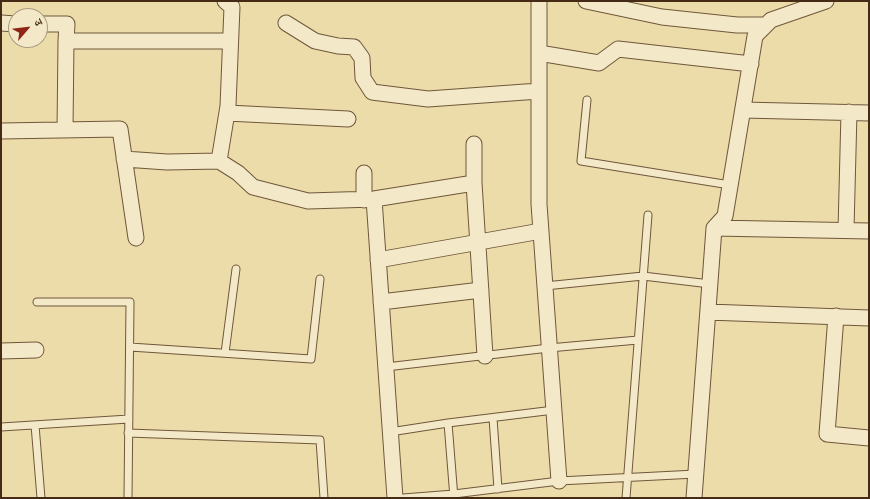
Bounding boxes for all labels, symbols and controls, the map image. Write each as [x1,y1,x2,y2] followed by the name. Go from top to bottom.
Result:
[8,8,48,48] north arrow
[31,17,45,28] text: उ

